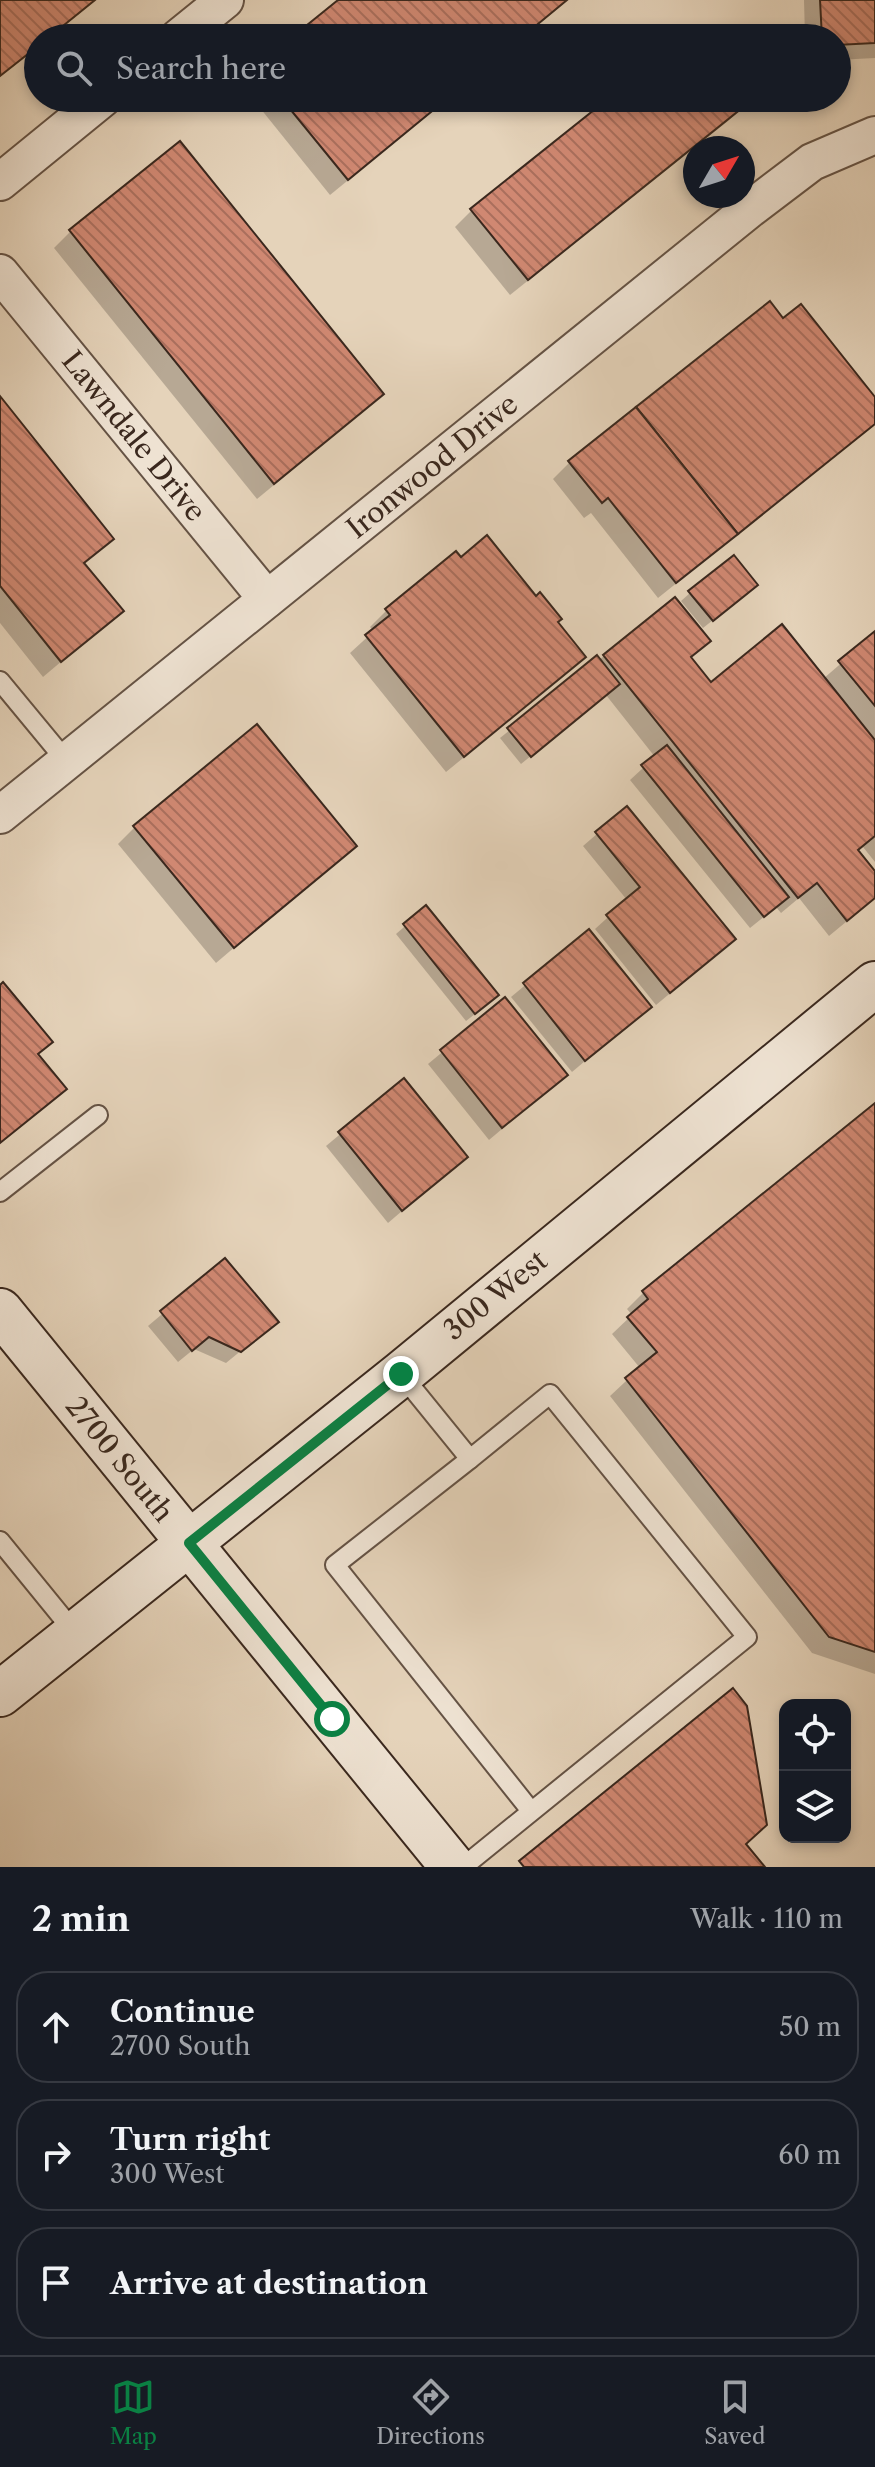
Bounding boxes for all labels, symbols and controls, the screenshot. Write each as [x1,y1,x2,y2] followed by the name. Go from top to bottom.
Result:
[24,24,851,112] search box
[52,46,96,90] icon: search
[116,50,286,87] text: Search here
[683,136,755,208] north arrow
[55,344,213,528] street label: Lawndale Drive
[340,387,524,545] street label: Ironwood Drive
[436,1243,554,1347] street label: 300 West
[383,1356,419,1392] route end
[59,1389,181,1529] street label: 2700 South
[779,1699,851,1843] map controls
[779,1699,851,1771] button: locate
[314,1701,350,1737] route start
[779,1771,851,1843] button: layers
[32,1898,130,1940] text: 2 min
[690,1903,843,1935] text: Walk · 110 m
[110,1993,255,2030] text: Continue
[34,2005,78,2049] icon: ahead
[779,2011,841,2043] text: 50 m
[110,2030,251,2062] text: 2700 South
[110,2121,270,2158] text: Turn right
[34,2133,78,2177] icon: right
[778,2139,841,2171] text: 60 m
[110,2158,224,2190] text: 300 West
[34,2261,78,2305] icon: arrive
[110,2265,428,2302] text: Arrive at destination
[110,2375,157,2450] tab: Map
[376,2375,485,2450] tab: Directions
[704,2375,765,2450] tab: Saved

